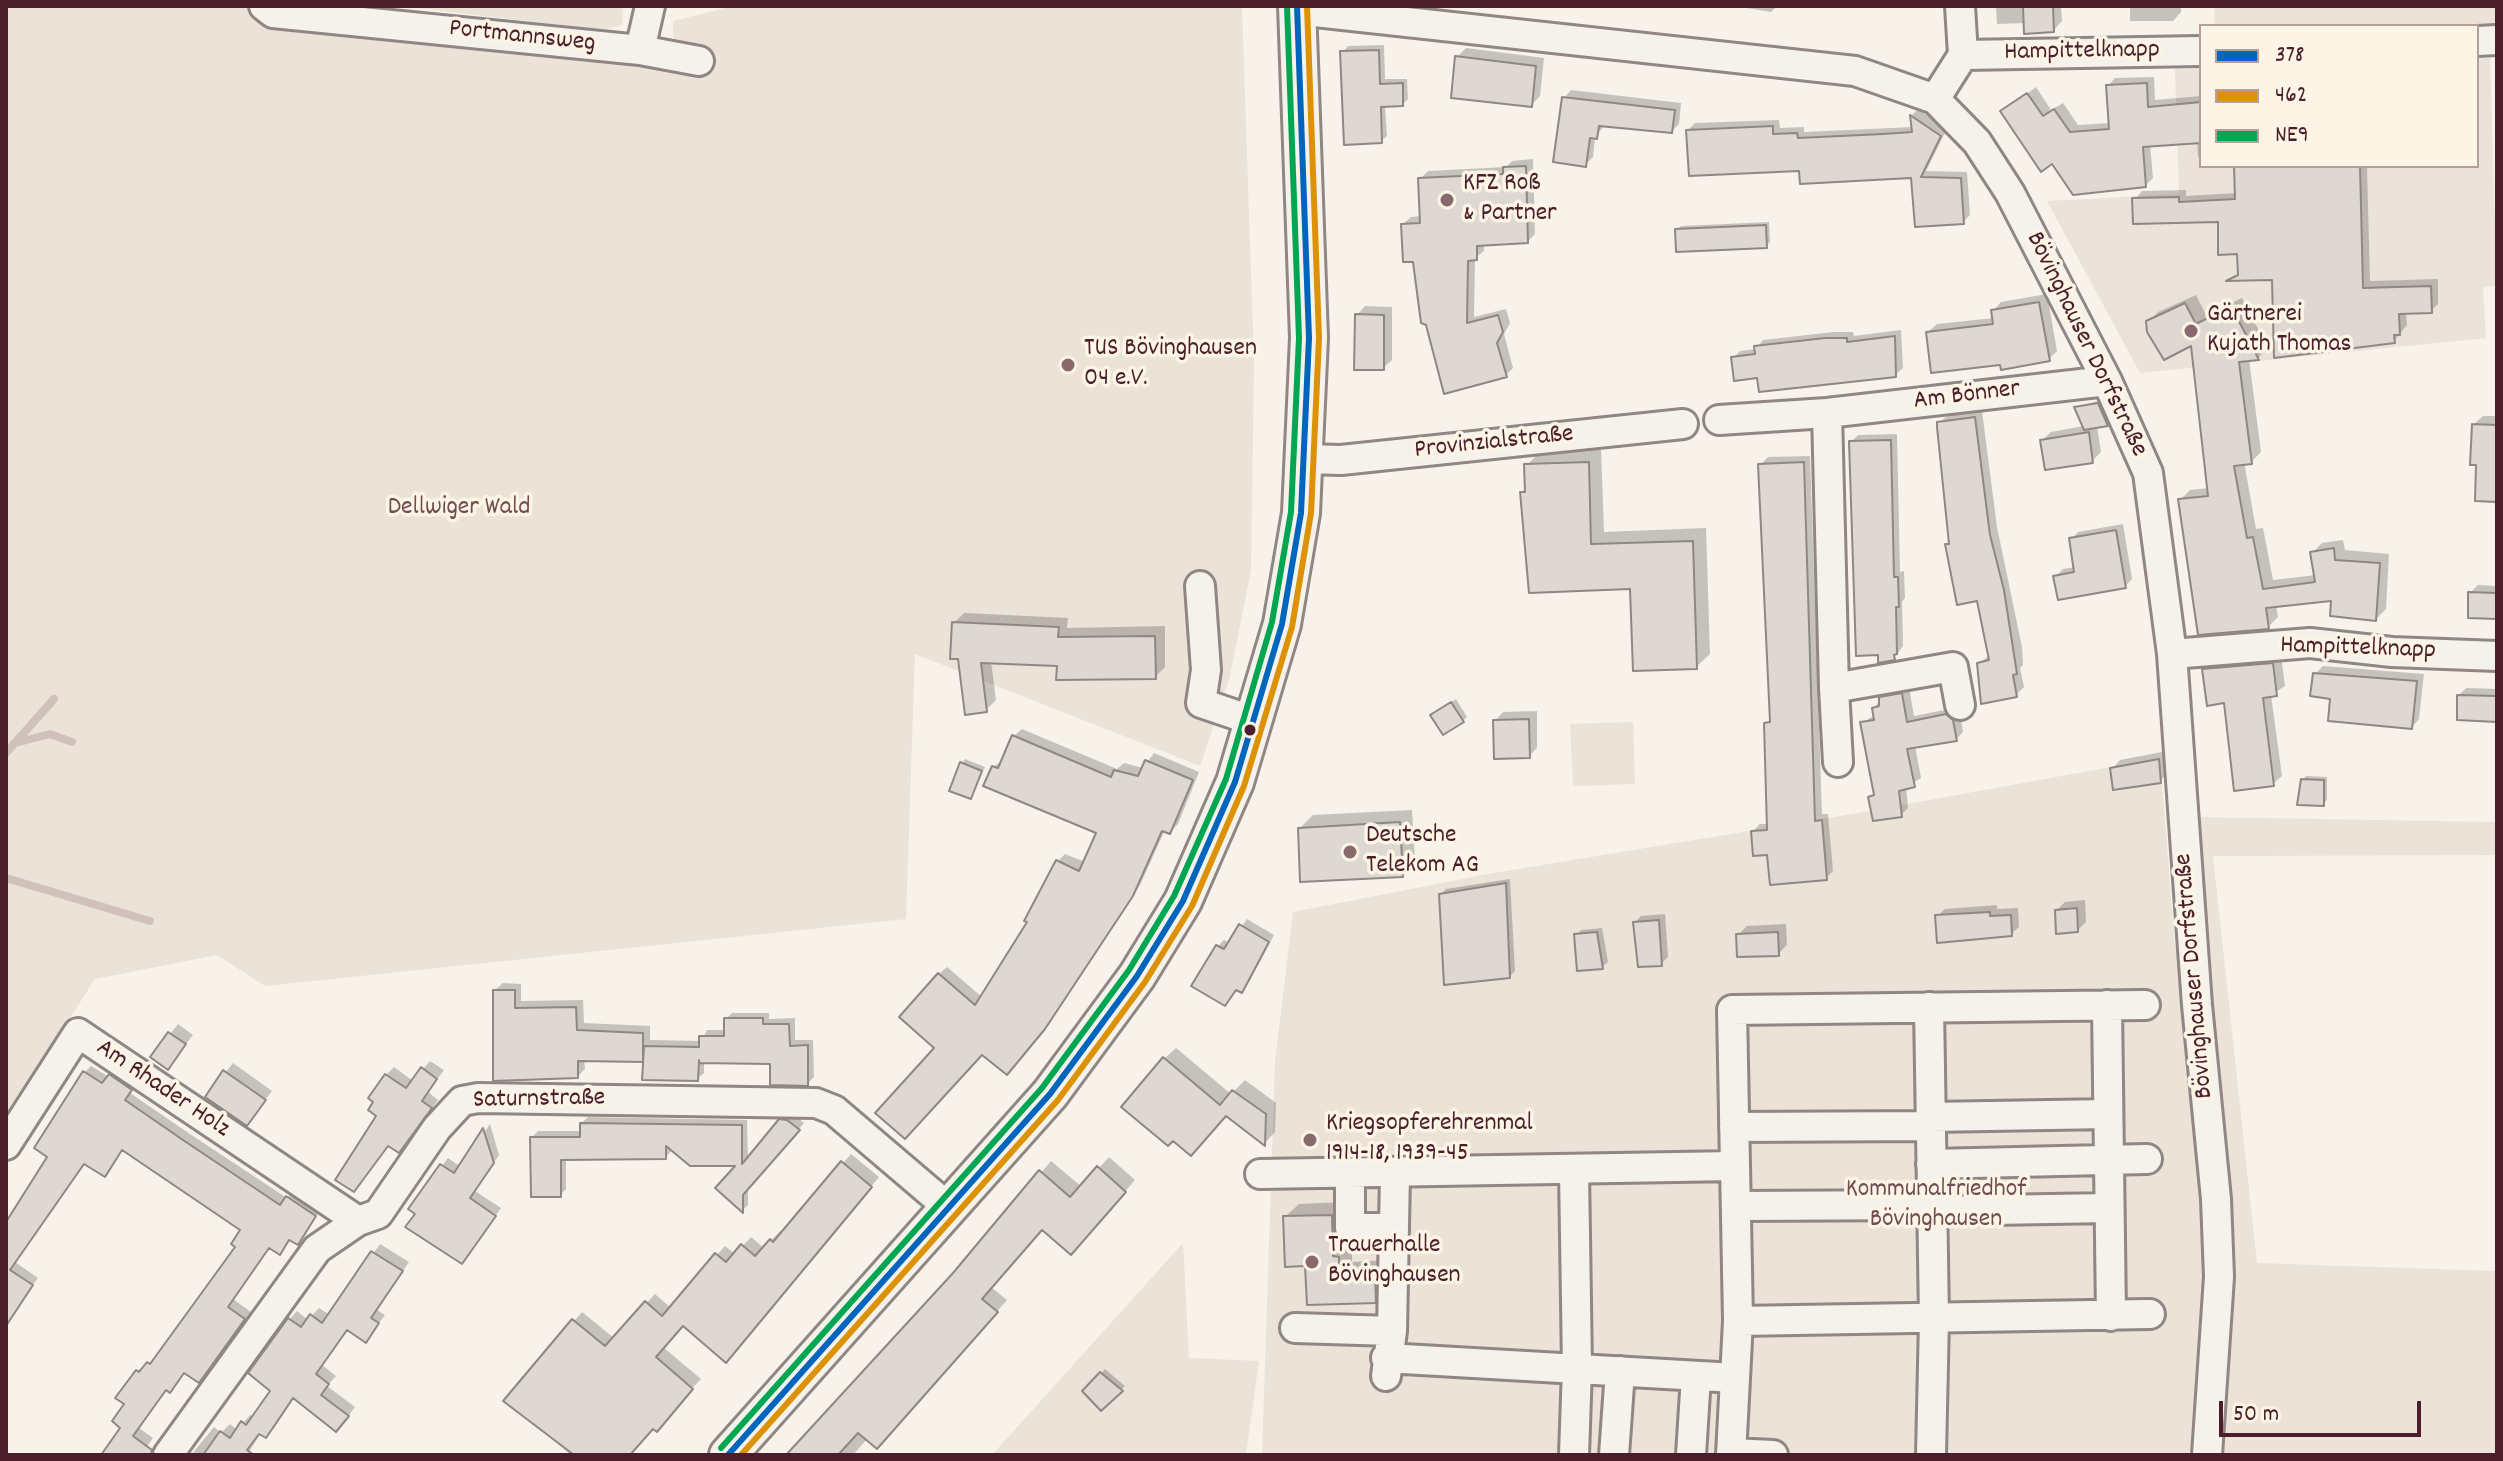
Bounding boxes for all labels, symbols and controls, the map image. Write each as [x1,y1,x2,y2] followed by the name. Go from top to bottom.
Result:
[447,15,597,61] street label: Portmannsweg
[2199,24,2479,168] legend
[2004,36,2160,70] street label: Hampittelknapp
[2275,39,2304,73] text: 378
[2275,79,2307,113] text: 462
[2275,119,2309,153] text: NE9
[1463,169,1557,230] place label: KFZ Roß & Partner
[1438,191,1456,209] marker: KFZ Roß & Partner
[2017,228,2153,462] street label: Bövinghauser Dorfstraße
[2207,300,2352,362] place label: Gärtnerei Kujath Thomas
[2182,322,2200,340] marker: Gärtnerei Kujath Thomas
[1084,334,1257,396] place label: TUS Bövinghausen 04 e.V.
[1059,356,1077,374] marker: TUS Bövinghausen 04 e.V.
[1912,375,2022,419] street label: Am Bönner
[1413,420,1575,468] street label: Provinzialstraße
[388,493,530,525] park label: Dellwiger Wald
[2280,632,2436,668] street label: Hampittelknapp
[1242,722,1258,738] unlabelled marker
[1366,821,1479,882] place label: Deutsche Telekom AG
[1341,843,1359,861] marker: Deutsche Telekom AG
[2170,852,2222,1100] street label: Bövinghauser Dorfstraße
[89,1034,235,1146] street label: Am Rhader Holz
[473,1084,605,1118] street label: Saturnstraße
[1326,1109,1533,1170] place label: Kriegsopferehrenmal 1914-18, 1939-45
[1301,1131,1319,1149] marker: Kriegsopferehrenmal 1914-18, 1939-45
[1846,1175,2026,1236] park label: Kommunalfriedhof Bövinghausen
[1328,1231,1461,1292] place label: Trauerhalle Bövinghausen
[1303,1253,1321,1271] marker: Trauerhalle Bövinghausen
[2223,1385,2425,1435] scale bar
[2233,1398,2279,1432] text: 50 m

